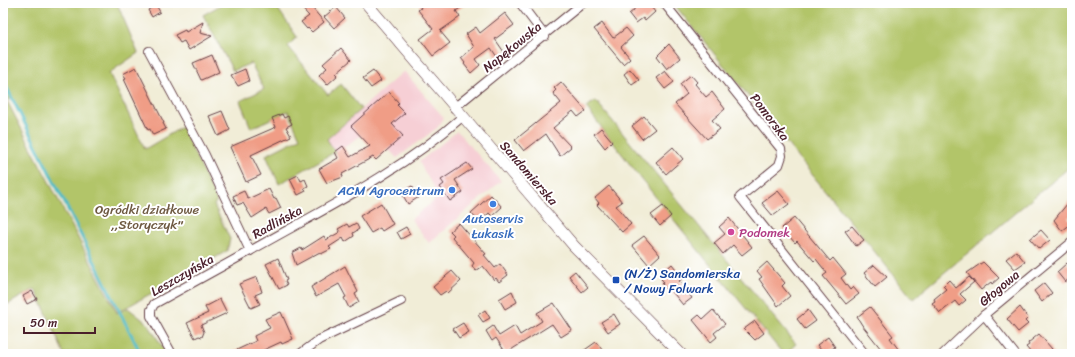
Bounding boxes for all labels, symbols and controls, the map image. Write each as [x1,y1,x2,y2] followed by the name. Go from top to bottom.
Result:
[477,15,547,78] street label: Napękowska
[744,88,796,146] street label: Pomorska
[494,135,564,211] street label: Sandomierska
[337,179,444,202] place label: ACM Agrocentrum
[447,185,457,195] marker: ACM Agrocentrum
[95,198,199,236] park label: Ogródki działkowe ,,Storyczyk"
[248,199,307,245] street label: Radlińska
[488,199,498,209] marker: Autoservis Łukasik
[462,207,523,245] place label: Autoservis Łukasik
[739,221,790,244] place label: Podomek
[726,227,736,237] marker: Podomek
[146,247,218,302] street label: Leszczyńska
[624,262,740,300] place label: (N/Ż) Sandomierska / Nowy Folwark
[973,264,1025,312] street label: Głogowa
[611,275,621,285] marker: (N/Ż) Sandomierska / Nowy Folwark
[24,309,95,335] scale bar
[30,312,57,334] text: 50 m

